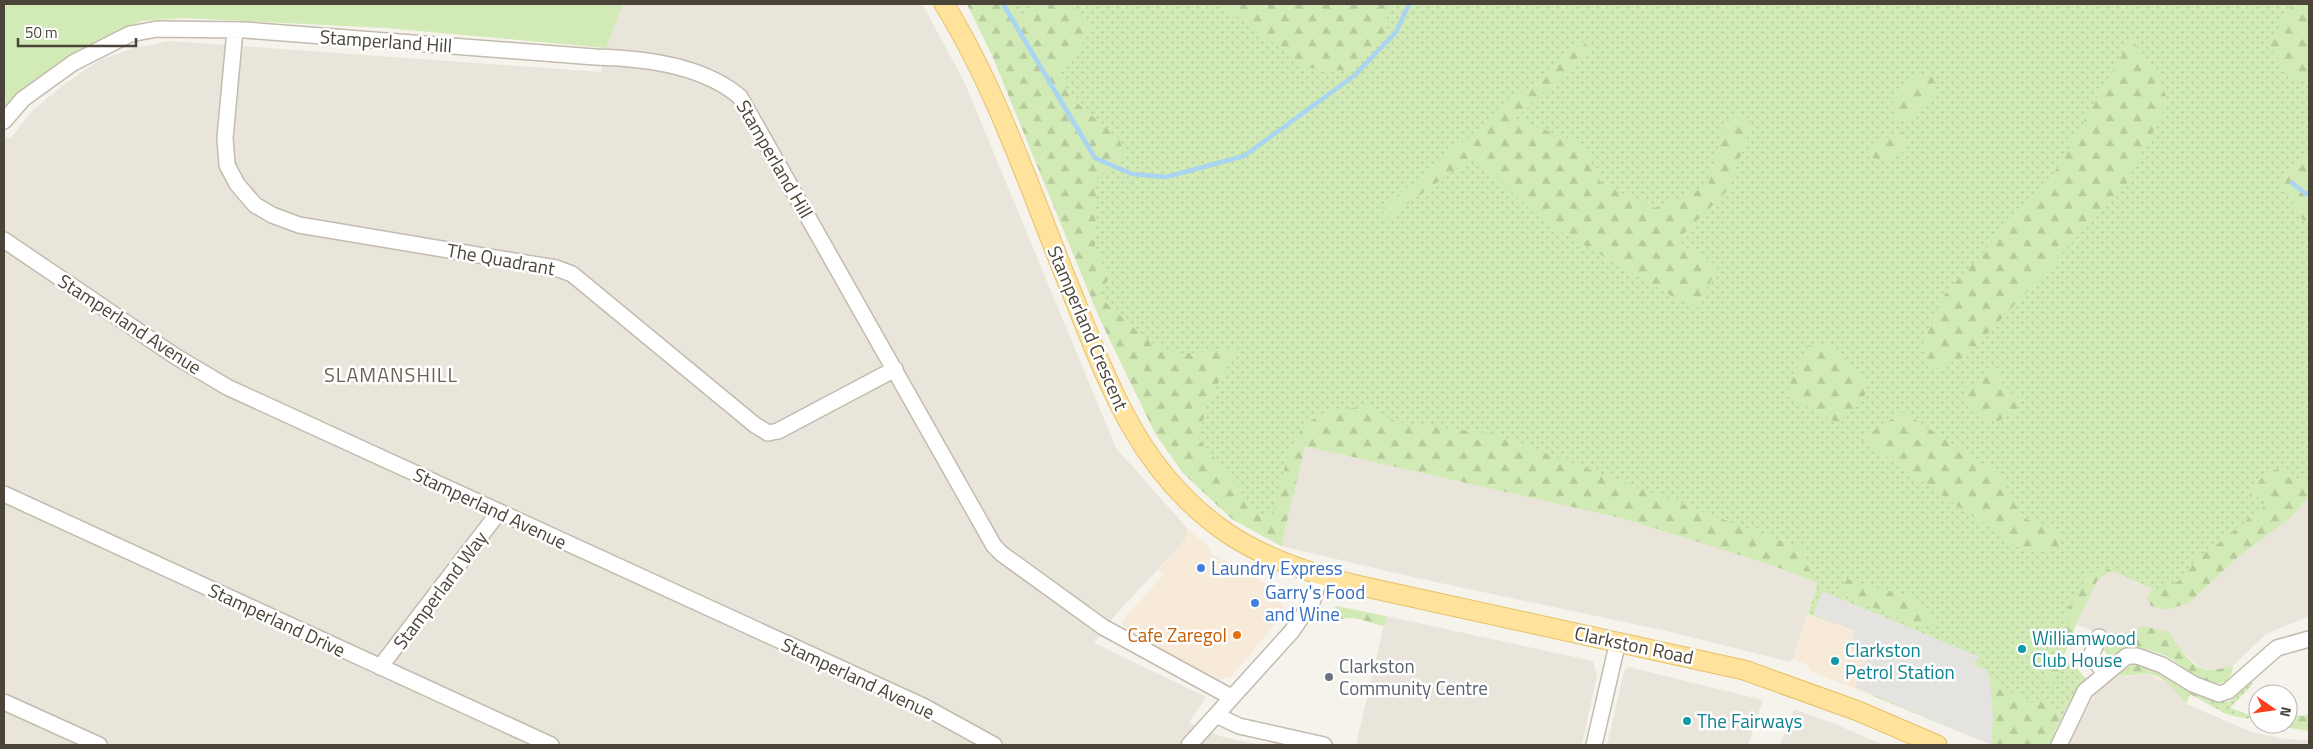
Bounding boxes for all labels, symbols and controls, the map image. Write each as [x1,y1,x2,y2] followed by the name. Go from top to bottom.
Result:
[18,15,135,47] scale bar
[25,21,58,44] text: 50 m
[319,21,453,60] street label: Stamperland Hill
[730,94,821,223] street label: Stamperland Hill
[445,235,558,282] street label: The Quadrant
[1041,241,1136,415] street label: Stamperland Crescent
[53,266,208,381] street label: Stamperland Avenue
[324,359,458,390] district label: SLAMANSHILL
[409,459,572,556] street label: Stamperland Avenue
[385,524,494,655] street label: Stamperland Way
[1211,553,1343,582] place label: Laundry Express
[1195,562,1207,574] marker: Laundry Express
[204,575,351,664] street label: Stamperland Drive
[1265,577,1365,628] place label: Garry's Food and Wine
[1249,597,1261,609] marker: Garry's Food and Wine
[1572,618,1696,671] street label: Clarkston Road
[1127,620,1227,649] place label: Cafe Zaregol
[2032,623,2136,674] place label: Williamwood Club House
[777,629,940,726] street label: Stamperland Avenue
[1231,629,1243,641] marker: Cafe Zaregol
[1845,635,1955,686] place label: Clarkston Petrol Station
[2016,643,2028,655] marker: Williamwood Club House
[1339,651,1488,702] place label: Clarkston Community Centre
[1829,655,1841,667] marker: Clarkston Petrol Station
[1323,671,1335,683] marker: Clarkston Community Centre
[2248,684,2298,734] north arrow
[2275,705,2297,719] text: N
[1697,706,1802,735] place label: The Fairways
[1681,715,1693,727] marker: The Fairways

